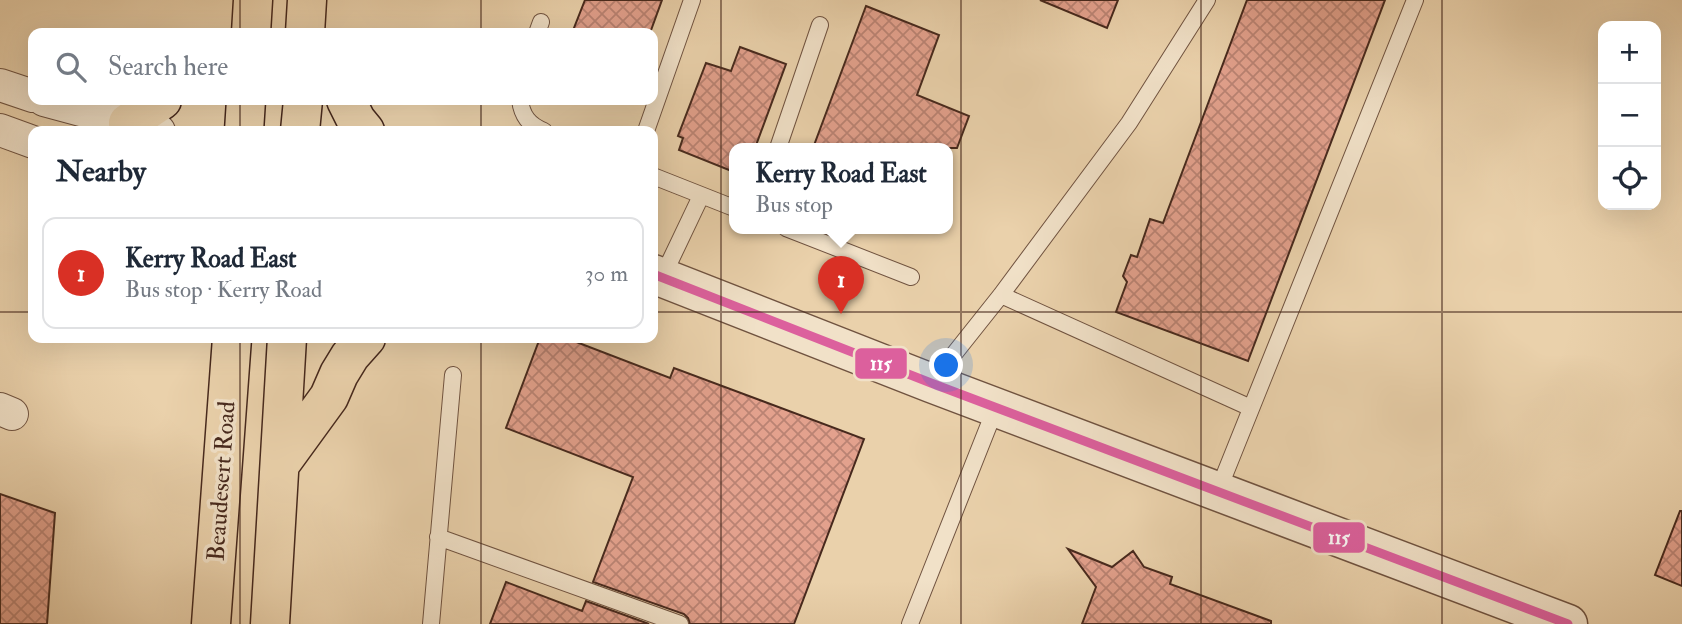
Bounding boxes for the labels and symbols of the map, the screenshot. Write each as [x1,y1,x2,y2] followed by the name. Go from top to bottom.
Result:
[818,256,864,314] pin: 1
[854,347,908,380] line badge: 115
[929,348,963,382] your location
[870,352,893,376] text: 115
[200,400,243,562] street label: Beaudesert Road
[1312,521,1366,554] line badge: 115
[1328,526,1351,550] text: 115

